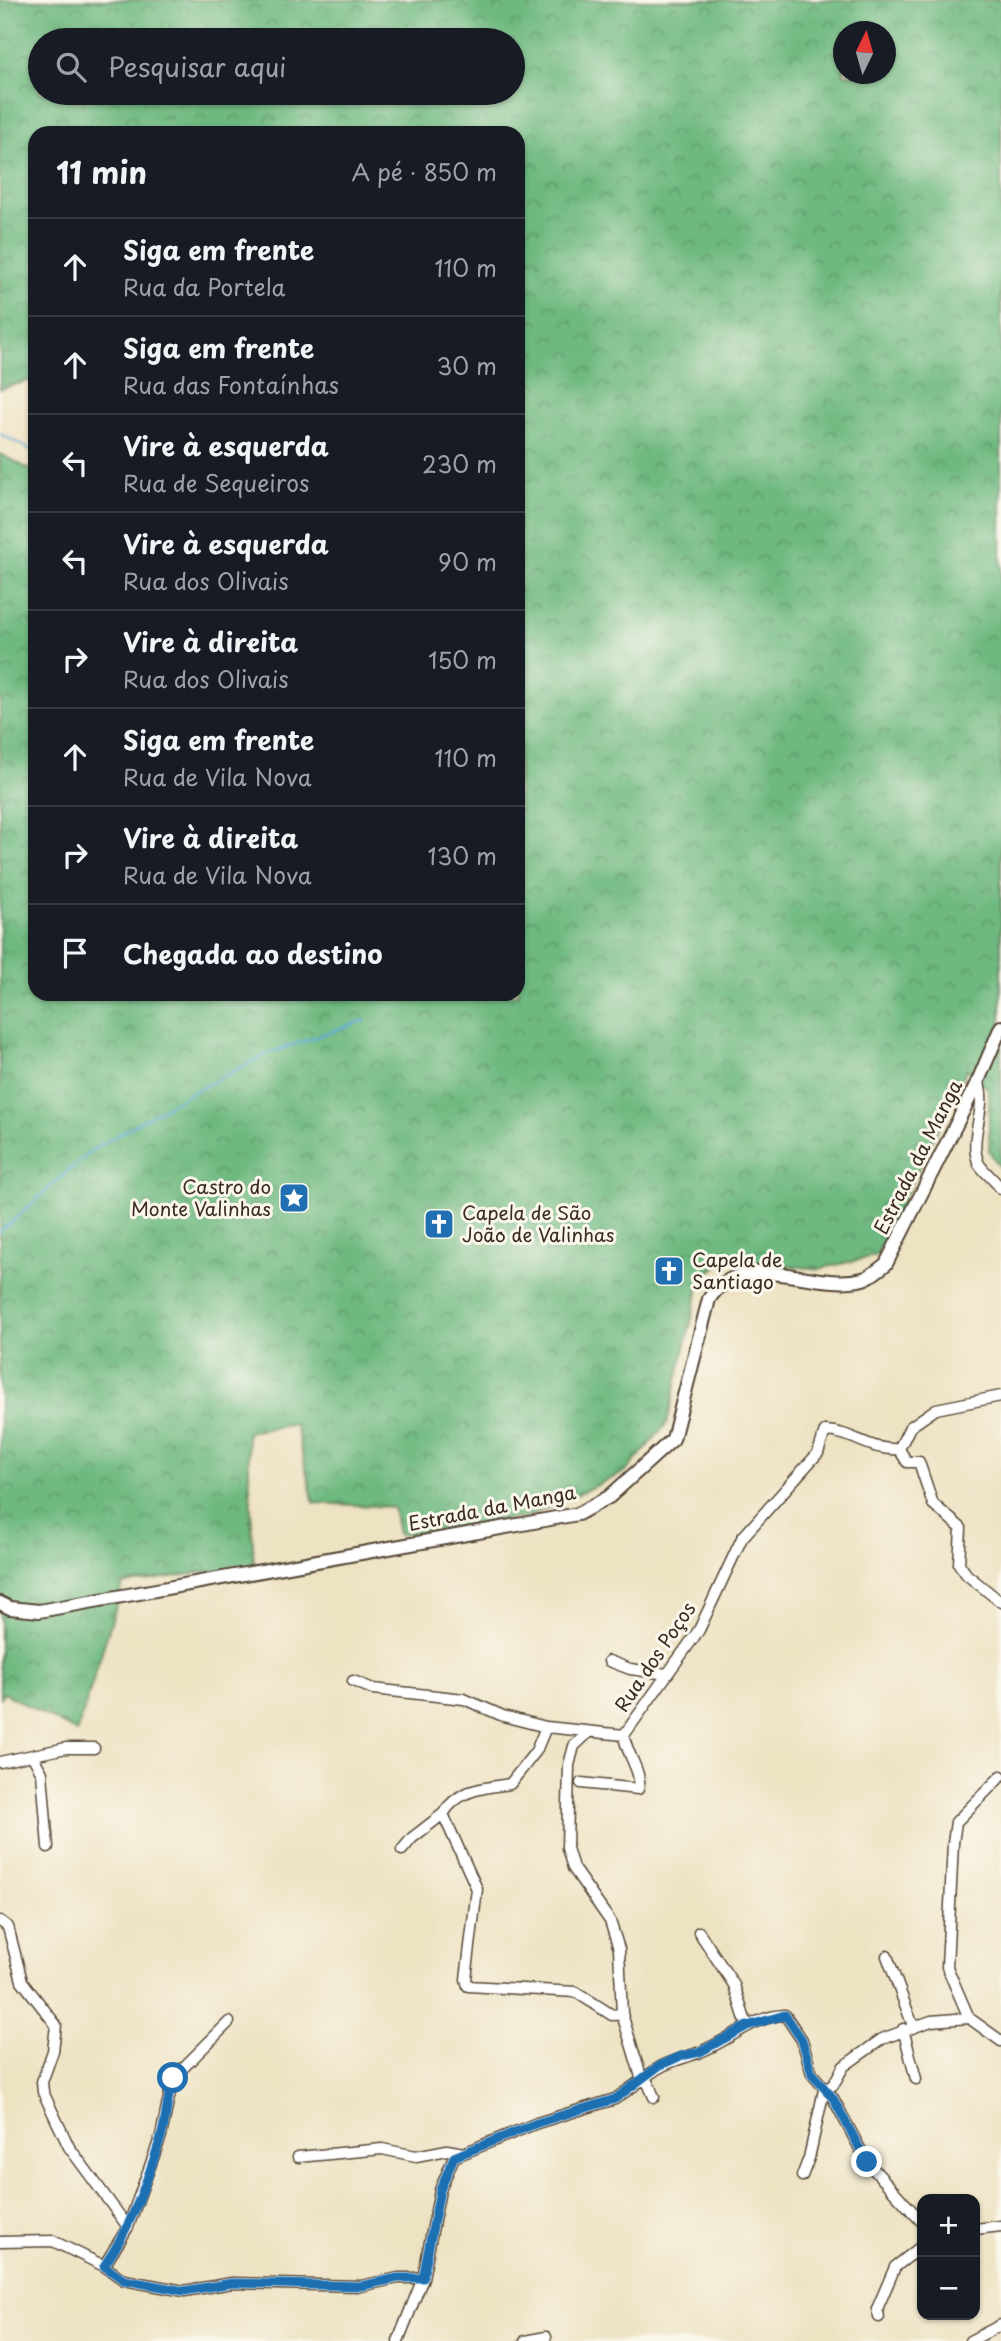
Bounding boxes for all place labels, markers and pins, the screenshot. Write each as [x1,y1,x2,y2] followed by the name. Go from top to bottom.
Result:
[131,1172,271,1222] place label: Castro do Monte Valinhas
[277,1181,311,1215] place icon: Castro do Monte Valinhas
[462,1198,614,1248] place label: Capela de São João de Valinhas
[422,1207,456,1241] church icon: Capela de São João de Valinhas
[692,1245,782,1295] place label: Capela de Santiago
[652,1254,686,1288] church icon: Capela de Santiago

